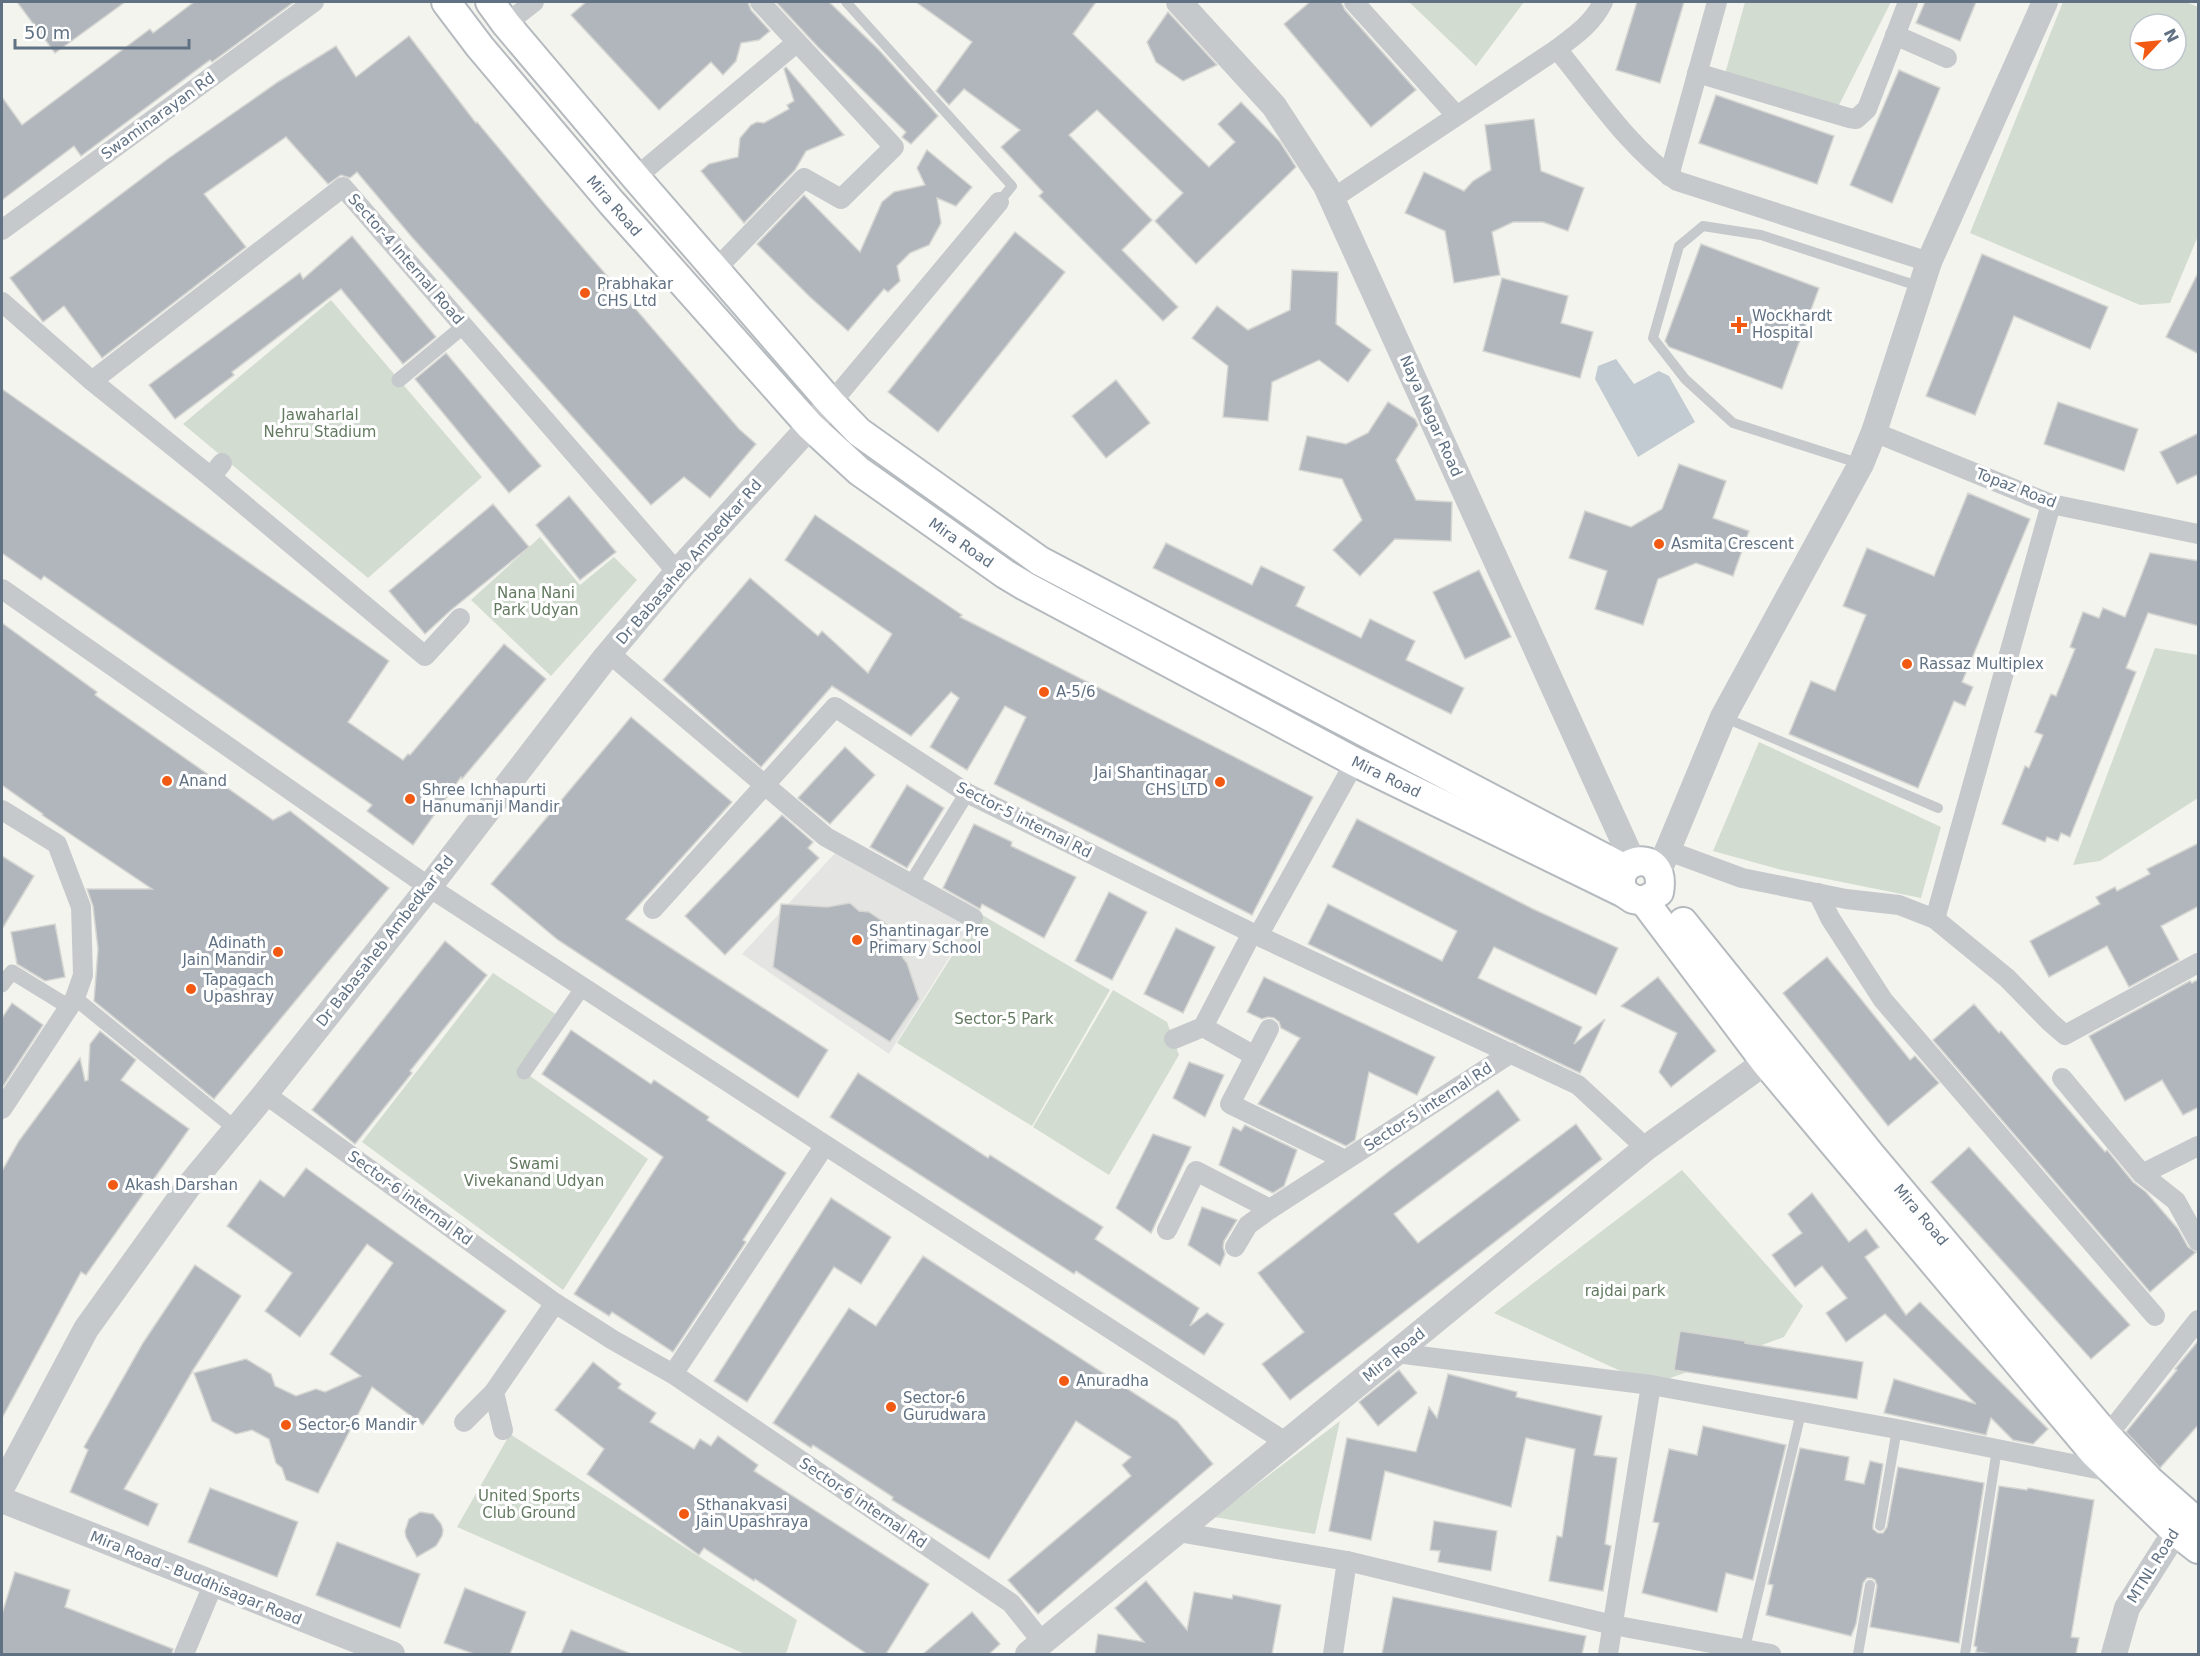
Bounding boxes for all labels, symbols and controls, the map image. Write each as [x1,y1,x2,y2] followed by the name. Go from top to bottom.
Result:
[15,12,189,50] scale bar
[2128,12,2188,72] north arrow
[24,22,70,43] text: 50 m
[2160,25,2183,46] text: N
[98,69,218,163] street label: Swaminarayan Rd
[583,172,645,240] street label: Mira Road
[344,190,468,328] street label: Sector-4 Internal Road
[597,275,674,310] place label: Prabhakar CHS Ltd
[578,286,592,300] marker: Prabhakar CHS Ltd
[1752,307,1832,342] place label: Wockhardt Hospital
[1730,316,1748,334] marker: Wockhardt Hospital
[1396,353,1466,479] street label: Naya Nagar Road
[264,406,376,441] park label: Jawaharlal Nehru Stadium
[1972,464,2059,512] street label: Topaz Road
[613,476,765,648] street label: Dr Babasaheb Ambedkar Rd
[925,514,997,572] street label: Mira Road
[1671,535,1794,553] place label: Asmita Crescent
[1652,537,1666,551] marker: Asmita Crescent
[493,584,579,619] park label: Nana Nani Park Udyan
[1919,655,2044,673] place label: Rassaz Multiplex
[1900,657,1914,671] marker: Rassaz Multiplex
[1056,683,1096,701] place label: A-5/6
[1037,685,1051,699] marker: A-5/6
[1348,752,1424,802] street label: Mira Road
[1093,764,1209,799] place label: Jai Shantinagar CHS LTD
[179,772,227,790] place label: Anand
[160,774,174,788] marker: Anand
[1213,775,1227,789] marker: Jai Shantinagar CHS LTD
[953,778,1095,862] street label: Sector-5 internal Rd
[422,781,560,816] place label: Shree Ichhapurti Hanumanji Mandir
[403,792,417,806] marker: Shree Ichhapurti Hanumanji Mandir
[313,852,457,1030] street label: Dr Babasaheb Ambedkar Rd
[869,922,989,957] place label: Shantinagar Pre Primary School
[850,933,864,947] marker: Shantinagar Pre Primary School
[181,934,267,969] place label: Adinath Jain Mandir
[271,945,285,959] marker: Adinath Jain Mandir
[202,971,274,1006] place label: Tapagach Upashray
[184,982,198,996] marker: Tapagach Upashray
[954,1010,1054,1028] park label: Sector-5 Park
[1361,1059,1495,1155] street label: Sector-5 internal Rd
[344,1147,476,1249] street label: Sector-6 internal Rd
[464,1155,604,1190] park label: Swami Vivekanand Udyan
[125,1176,238,1194] place label: Akash Darshan
[106,1178,120,1192] marker: Akash Darshan
[1890,1181,1952,1249] street label: Mira Road
[1585,1282,1666,1300] park label: rajdai park
[1359,1324,1429,1386] street label: Mira Road
[1076,1372,1149,1390] place label: Anuradha
[1057,1374,1071,1388] marker: Anuradha
[903,1389,986,1424] place label: Sector-6 Gurudwara
[884,1400,898,1414] marker: Sector-6 Gurudwara
[298,1416,417,1434] place label: Sector-6 Mandir
[279,1418,293,1432] marker: Sector-6 Mandir
[796,1454,930,1552] street label: Sector-6 internal Rd
[478,1487,580,1522] park label: United Sports Club Ground
[695,1496,809,1531] place label: Sthanakvasi Jain Upashraya
[677,1507,691,1521] marker: Sthanakvasi Jain Upashraya
[2123,1526,2183,1606] street label: MTNL Road
[88,1527,304,1629] street label: Mira Road - Buddhisagar Road

